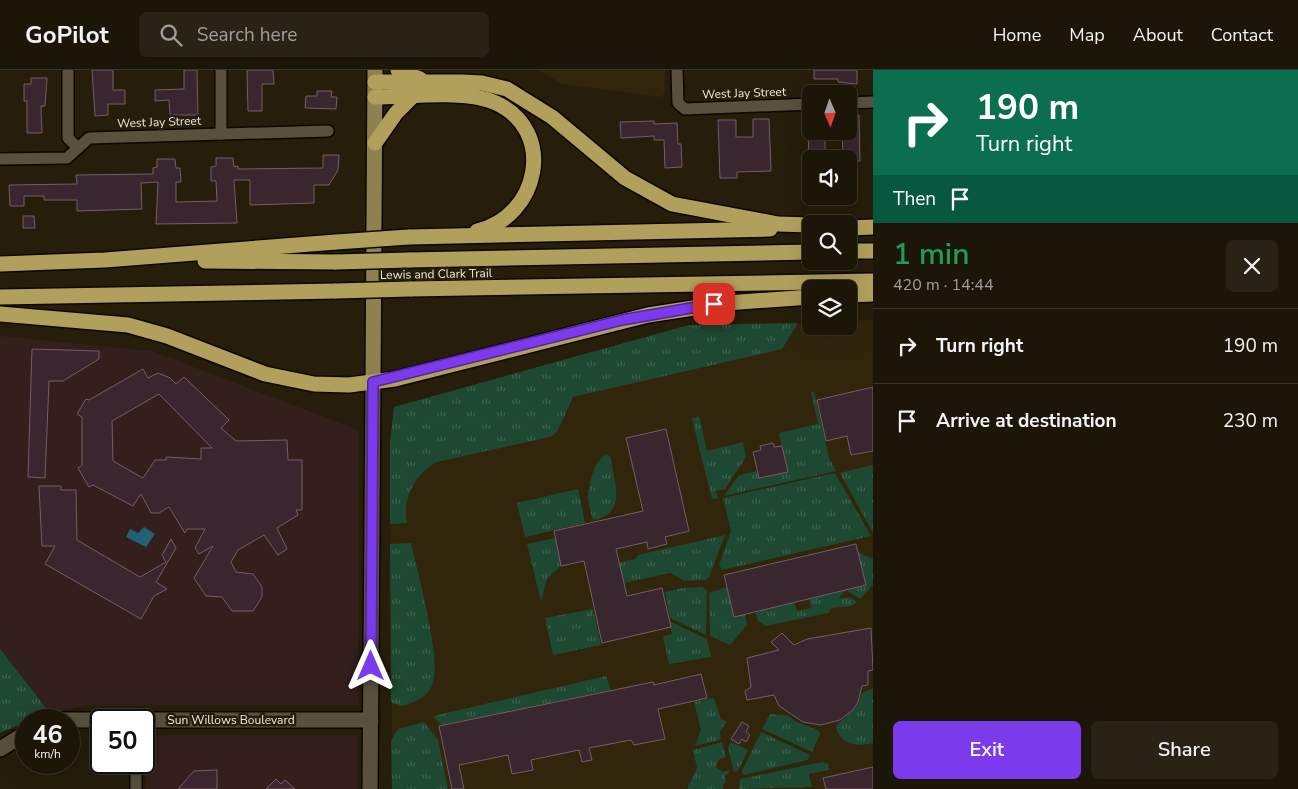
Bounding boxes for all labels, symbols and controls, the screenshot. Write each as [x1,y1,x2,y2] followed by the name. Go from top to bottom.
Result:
[139,12,489,57] search box
[25,19,109,51] text: GoPilot
[157,21,185,49] icon: search
[197,22,297,48] text: Search here
[993,23,1041,47] text: Home
[1069,23,1105,47] text: Map
[1133,23,1183,47] text: About
[1211,23,1273,47] text: Contact
[702,84,787,102] street label: West Jay Street
[976,84,1079,131] text: 190 m
[802,85,858,140] north arrow
[802,85,857,335] map controls
[893,90,958,155] icon: right
[117,113,202,131] street label: West Jay Street
[976,129,1072,159] text: Turn right
[802,150,857,205] button: sound
[946,185,974,213] icon: arrive
[893,186,936,212] text: Then
[802,215,857,270] button: search
[893,234,969,275] text: 1 min
[1226,240,1278,292] button: close
[380,265,493,283] street label: Lewis and Clark Trail
[893,274,994,296] text: 420 m · 14:44
[802,280,857,335] button: layers
[693,283,735,325] pin
[700,290,728,318] icon: arrive
[893,332,921,360] icon: right
[936,333,1023,359] text: Turn right
[1223,333,1278,359] text: 190 m
[893,407,921,435] icon: arrive
[936,408,1117,434] text: Arrive at destination
[1223,408,1278,434] text: 230 m
[344,639,396,691] position arrow
[90,709,155,774] speed limit sign: 50
[167,712,295,728] street label: Sun Willows Boulevard
[32,718,63,752] text: 46
[893,721,1081,779] button: Exit
[1091,721,1278,779] button: Share
[34,746,61,762] text: km/h

